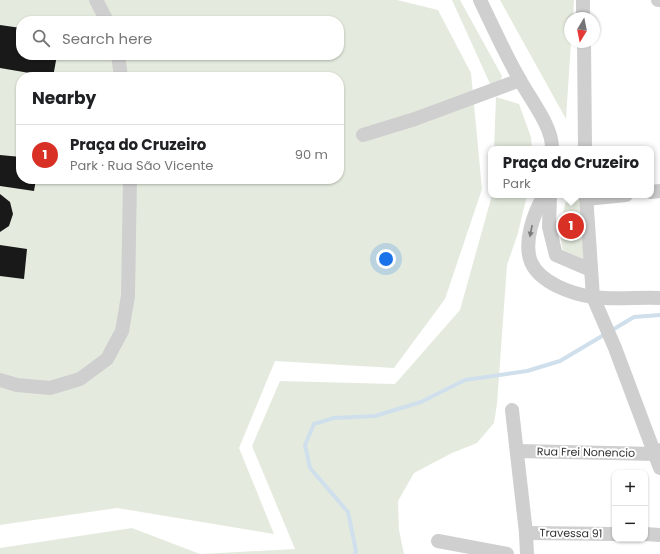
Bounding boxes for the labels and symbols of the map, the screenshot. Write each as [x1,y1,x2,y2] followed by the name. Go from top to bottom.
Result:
[564,12,600,48] north arrow
[558,211,584,241] pin: 1
[528,225,534,238] one-way arrow
[376,249,396,269] your location
[537,443,635,461] street label: Rua Frei Nonencio
[539,524,603,542] street label: Travessa 91

